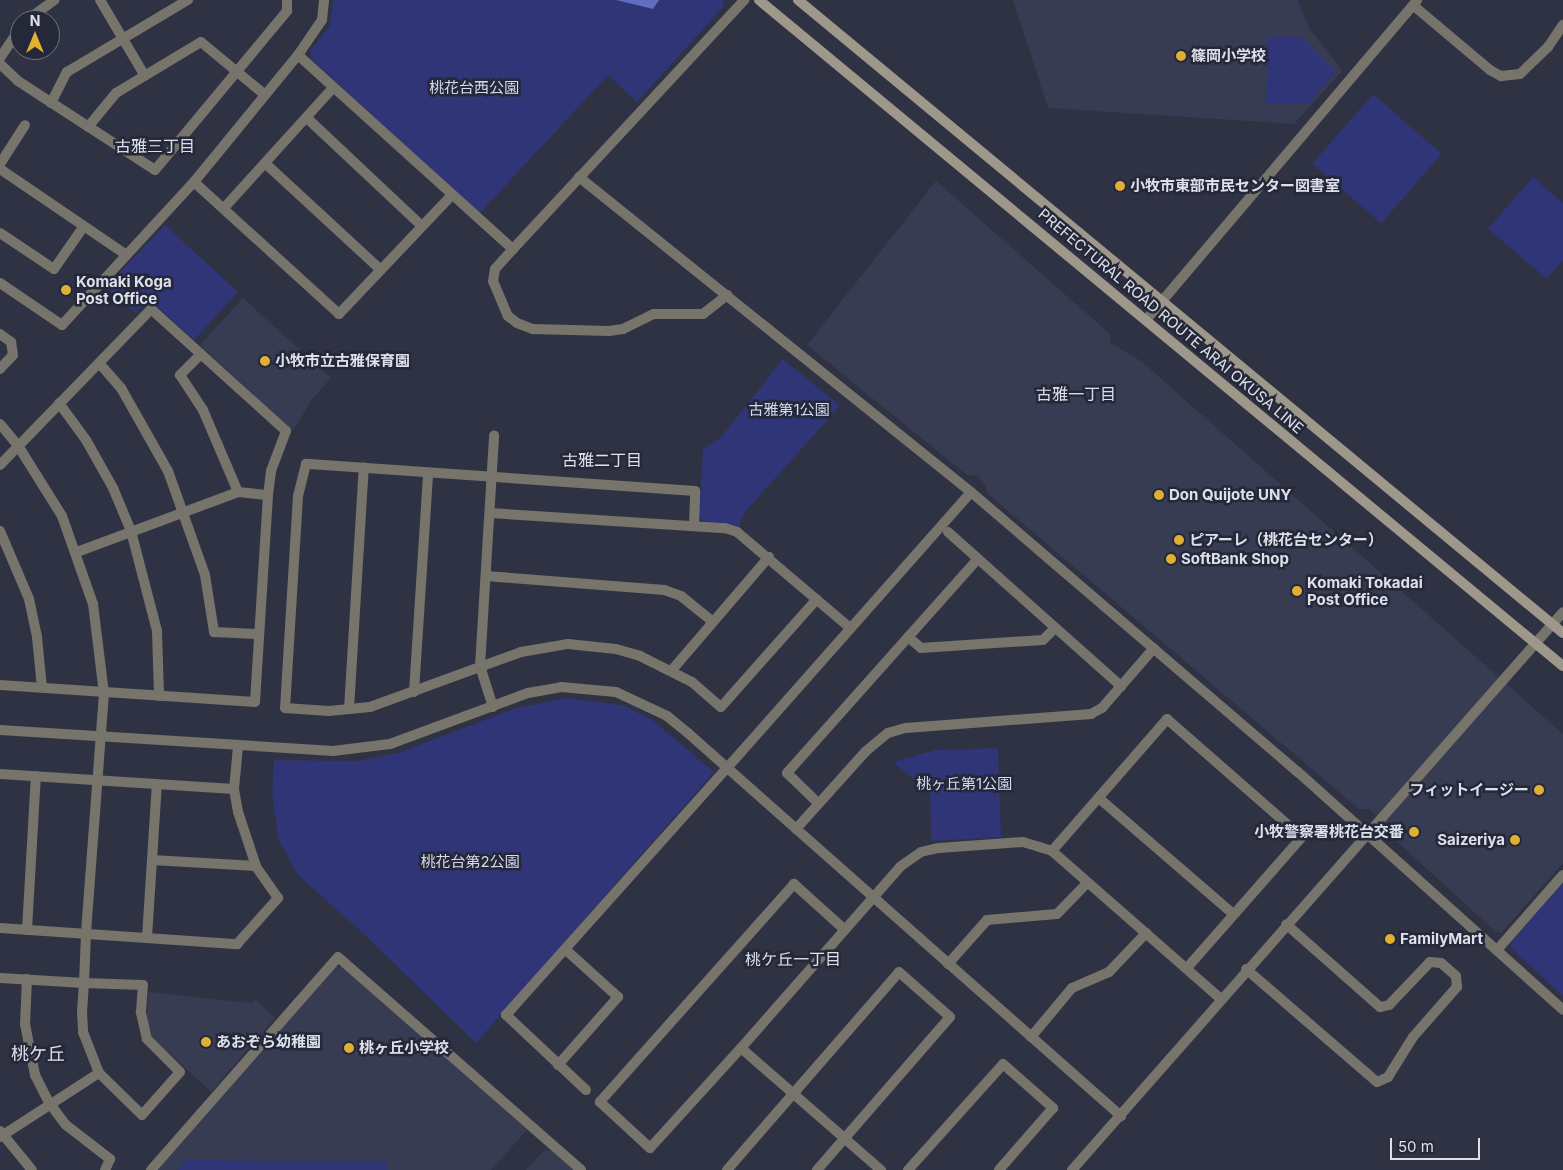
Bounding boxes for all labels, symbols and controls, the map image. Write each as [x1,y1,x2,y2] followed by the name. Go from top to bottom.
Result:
[10,10,60,60] north arrow
[30,12,40,29] text: N
[1191,47,1266,65] place label: 篠岡小学校
[1175,50,1187,62] marker: 篠岡小学校
[429,79,519,97] park label: 桃花台西公園
[115,136,195,156] district label: 古雅三丁目
[1130,177,1340,195] place label: 小牧市東部市民センター図書室
[1114,180,1126,192] marker: 小牧市東部市民センター図書室
[1035,205,1307,437] street label: PREFECTURAL ROAD ROUTE ARAI OKUSA LINE
[76,272,172,307] place label: Komaki Koga Post Office
[60,284,72,296] marker: Komaki Koga Post Office
[275,352,410,370] place label: 小牧市立古雅保育園
[259,355,271,367] marker: 小牧市立古雅保育園
[1036,384,1116,404] district label: 古雅一丁目
[748,401,830,419] park label: 古雅第1公園
[562,450,642,470] district label: 古雅二丁目
[1169,486,1291,504] place label: Don Quijote UNY
[1153,489,1165,501] marker: Don Quijote UNY
[1189,531,1383,549] place label: ピアーレ（桃花台センター）
[1173,534,1185,546] marker: ピアーレ（桃花台センター）
[1181,550,1289,568] place label: SoftBank Shop
[1165,553,1177,565] marker: SoftBank Shop
[1307,573,1423,608] place label: Komaki Tokadai Post Office
[1291,585,1303,597] marker: Komaki Tokadai Post Office
[916,775,1012,793] park label: 桃ヶ丘第1公園
[1409,781,1529,799] place label: フィットイージー
[1533,784,1545,796] marker: フィットイージー
[1254,823,1404,841] place label: 小牧警察署桃花台交番
[1408,826,1420,838] marker: 小牧警察署桃花台交番
[1437,831,1505,849] place label: Saizeriya
[1509,834,1521,846] marker: Saizeriya
[420,853,520,871] park label: 桃花台第2公園
[1400,930,1483,948] place label: FamilyMart
[1384,933,1396,945] marker: FamilyMart
[745,949,841,969] district label: 桃ケ丘一丁目
[216,1033,321,1051] place label: あおぞら幼稚園
[200,1036,212,1048] marker: あおぞら幼稚園
[359,1039,449,1057] place label: 桃ヶ丘小学校
[343,1042,355,1054] marker: 桃ヶ丘小学校
[11,1043,65,1065] district label: 桃ケ丘
[1393,1128,1483,1160] scale bar
[1398,1137,1434,1156] text: 50 m

